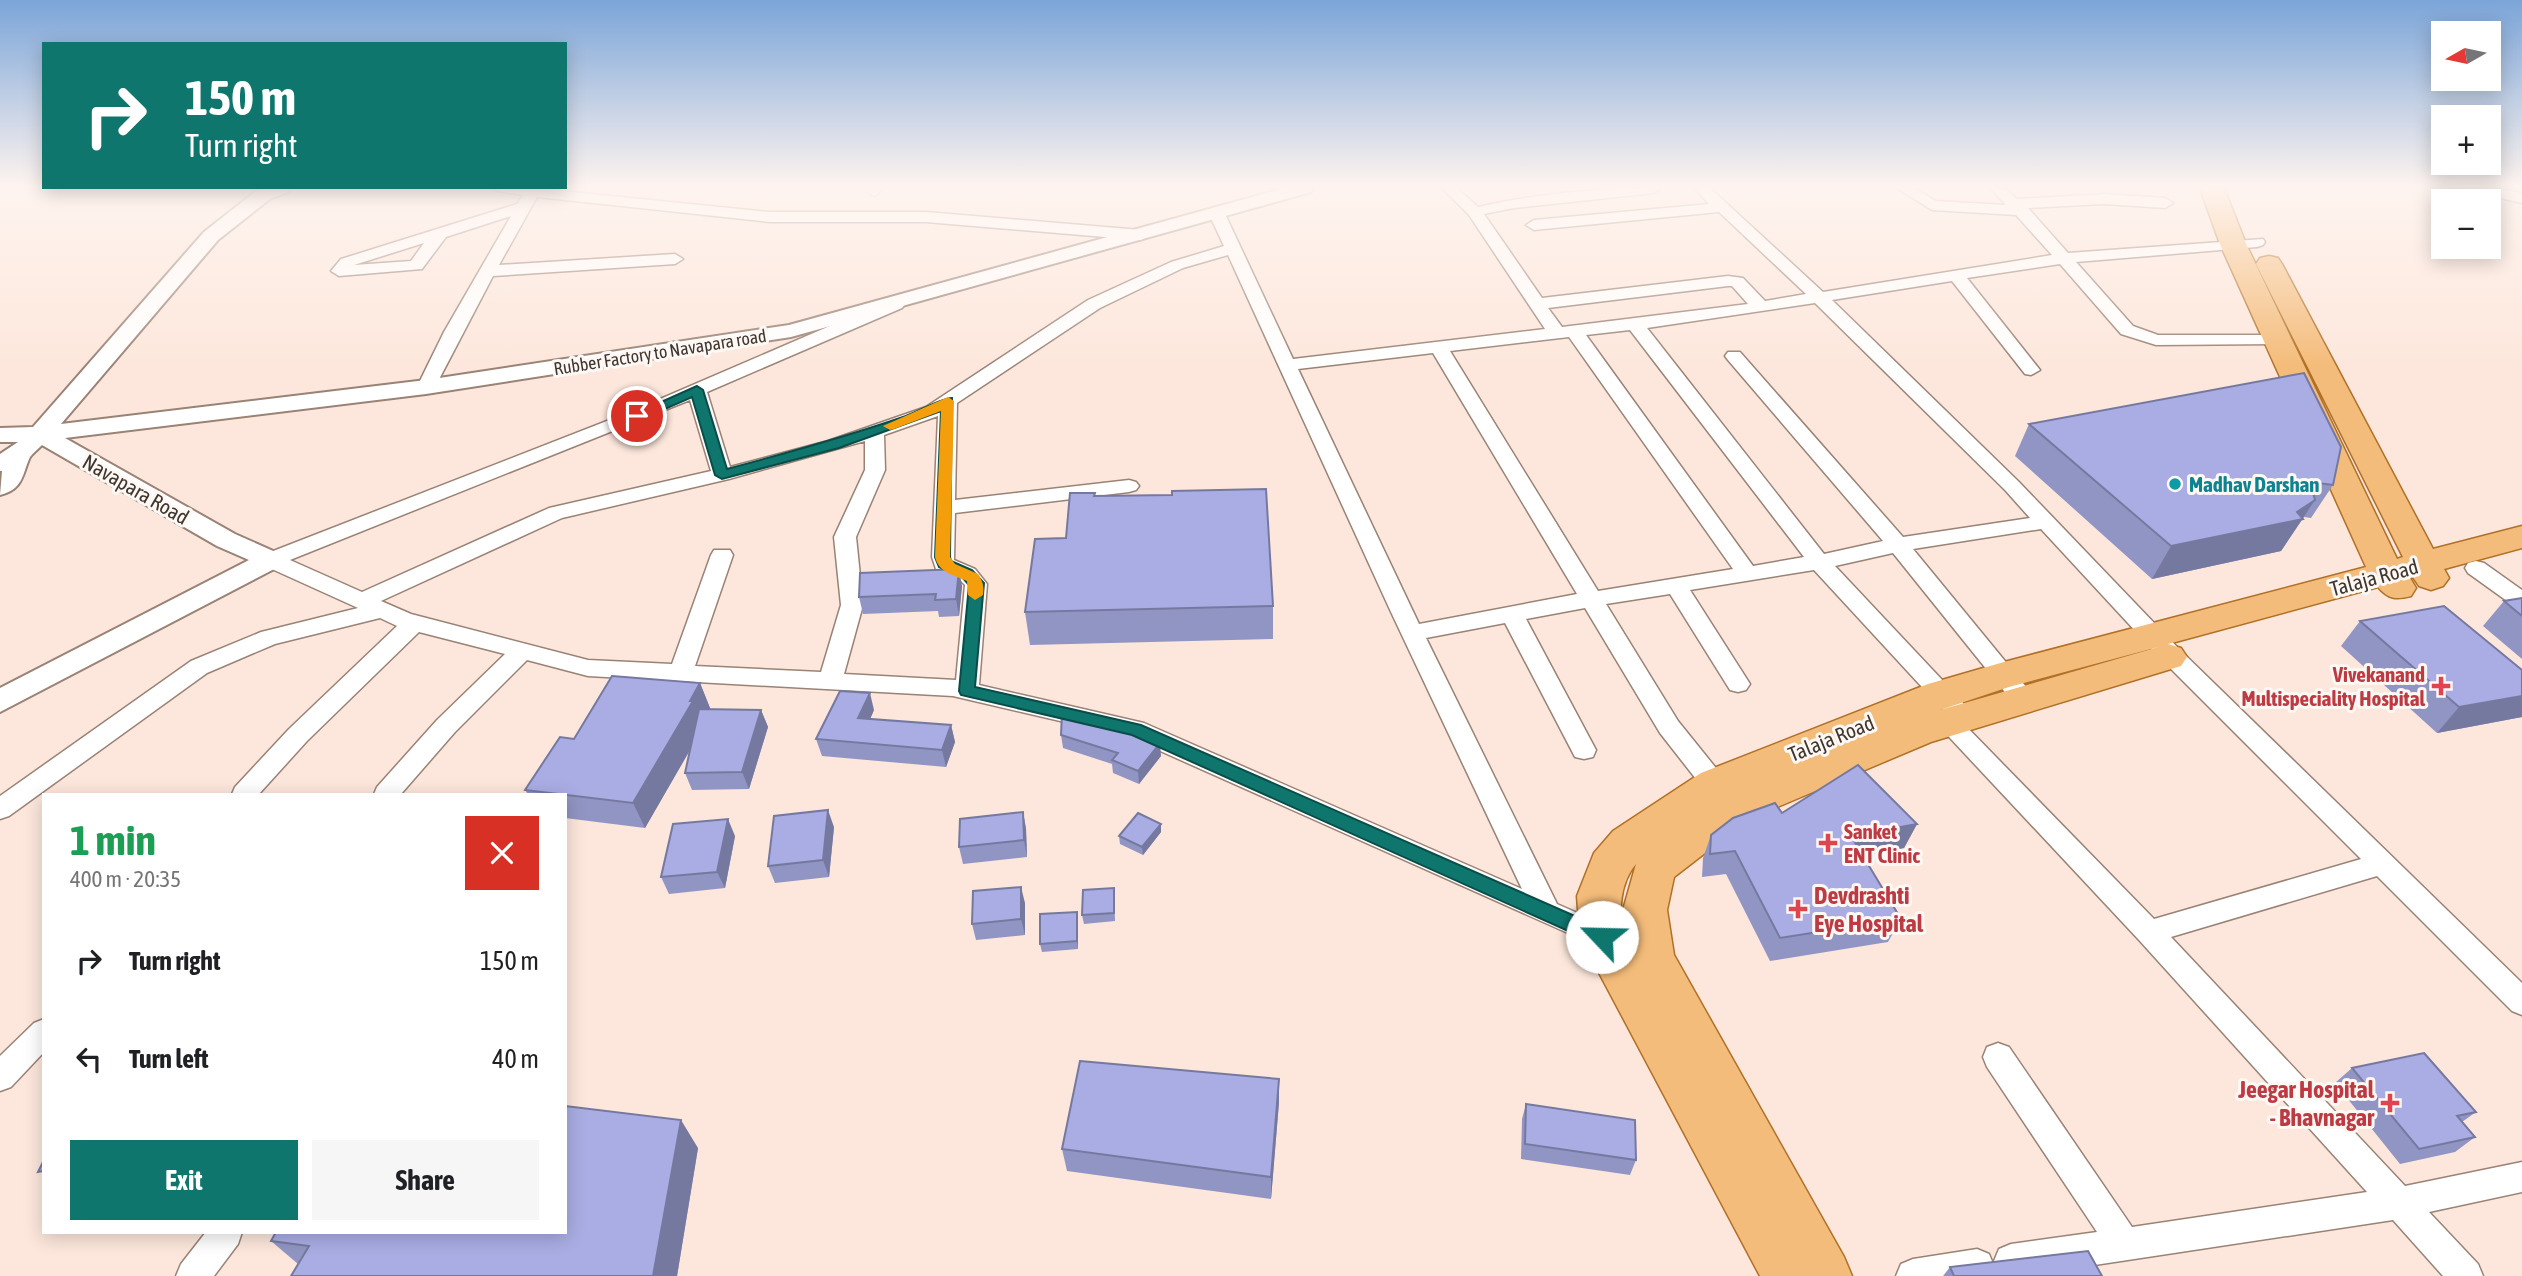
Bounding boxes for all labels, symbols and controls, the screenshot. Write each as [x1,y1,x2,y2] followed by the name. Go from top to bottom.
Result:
[2431,21,2501,91] north arrow
[2431,21,2501,259] map controls
[185,69,296,125] text: 150 m
[70,70,161,161] icon: right
[2431,105,2501,175] button: +
[185,127,298,164] text: Turn right
[2431,189,2501,259] button: −
[552,325,768,379] street label: Rubber Factory to Navapara road
[607,386,667,446] pin
[618,397,656,435] icon: arrive
[79,449,193,529] street label: Navapara Road
[2189,472,2320,496] place label: Madhav Darshan
[2167,476,2183,492] marker: Madhav Darshan
[2327,554,2421,600] street label: Talaja Road
[2242,662,2425,710] place label: Vivekanand Multispeciality Hospital
[2431,676,2451,696] marker: Vivekanand Multispeciality Hospital
[1785,710,1877,766] street label: Talaja Road
[70,816,156,864] text: 1 min
[465,816,539,890] button: close
[1844,819,1920,867] place label: Sanket ENT Clinic
[1818,833,1838,853] marker: Sanket ENT Clinic
[70,866,181,892] text: 400 m · 20:35
[1814,882,1924,937] place label: Devdrashti Eye Hospital
[1788,899,1808,919] marker: Devdrashti Eye Hospital
[1565,900,1639,974] position arrow
[70,942,108,980] icon: right
[129,946,220,976] text: Turn right
[480,946,539,976] text: 150 m
[70,1040,108,1078] icon: left
[129,1044,209,1074] text: Turn left
[492,1044,539,1074] text: 40 m
[2237,1076,2375,1131] place label: Jeegar Hospital - Bhavnagar
[2380,1093,2400,1113] marker: Jeegar Hospital - Bhavnagar
[70,1140,298,1220] button: Exit
[312,1140,539,1220] button: Share

